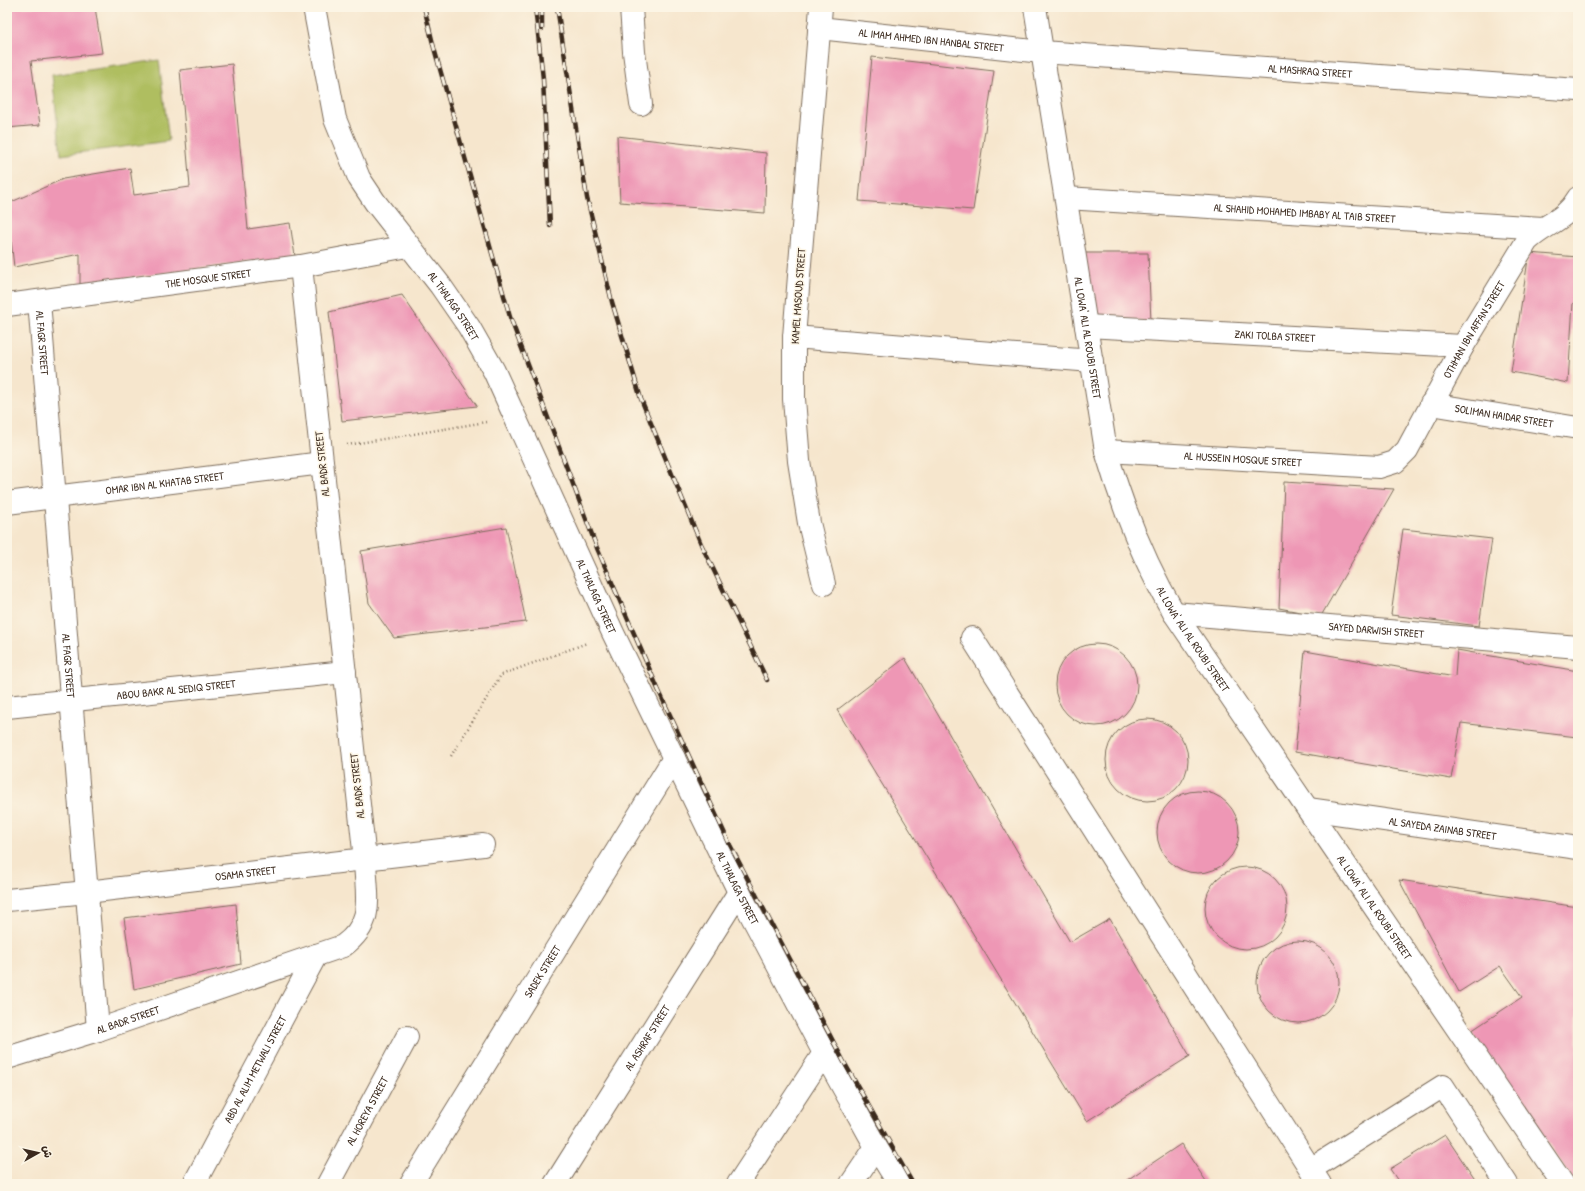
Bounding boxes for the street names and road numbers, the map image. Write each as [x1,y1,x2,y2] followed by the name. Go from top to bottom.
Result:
[858,25,1006,55] street label: AL IMAM AHMED IBN HANBAL STREET
[1267,61,1353,81] street label: AL MASHRAQ STREET
[1213,200,1397,226] street label: AL SHAHID MOHAMED IMBABY AL TAIB STREET
[788,247,808,344] street label: KAMEL MASOUD STREET
[165,266,253,291] street label: THE MOSQUE STREET
[425,269,483,344] street label: AL THALAGA STREET
[1071,276,1105,401] street label: AL LOWA' ALI AL ROUBI STREET
[1440,278,1508,381] street label: OTHMAN IBN AFFAN STREET
[33,310,52,376] street label: AL FAGR STREET
[1234,327,1316,345] street label: ZAKI TOLBA STREET
[1454,401,1555,431] street label: SOLIMAN HAIDAR STREET
[312,430,332,497] street label: AL BADR STREET
[1184,449,1303,469] street label: AL HUSSEIN MOSQUE STREET
[105,468,226,497] street label: OMAR IBN AL KHATAB STREET
[573,557,620,637] street label: AL THALAGA STREET
[1154,584,1233,695] street label: AL LOWA' ALI AL ROUBI STREET
[1328,619,1425,641] street label: SAYED DARWISH STREET
[59,633,78,699] street label: AL FAGR STREET
[116,676,237,703] street label: ABOU BAKR AL SEDIQ STREET
[347,752,367,819] street label: AL BADR STREET
[1388,814,1498,843] street label: AL SAYEDA ZAINAB STREET
[713,849,762,928] street label: AL THALAGA STREET
[1334,852,1416,963] street label: AL LOWA' ALI AL ROUBI STREET
[214,863,278,884] street label: OSAMA STREET
[521,942,564,1000] street label: SADEK STREET
[95,1002,162,1037] street label: AL BADR STREET
[621,1002,674,1073] street label: AL ASHRAF STREET
[221,1012,290,1125] street label: ABD AL ALIM METWALI STREET
[343,1073,392,1148] street label: AL HOREYA STREET

